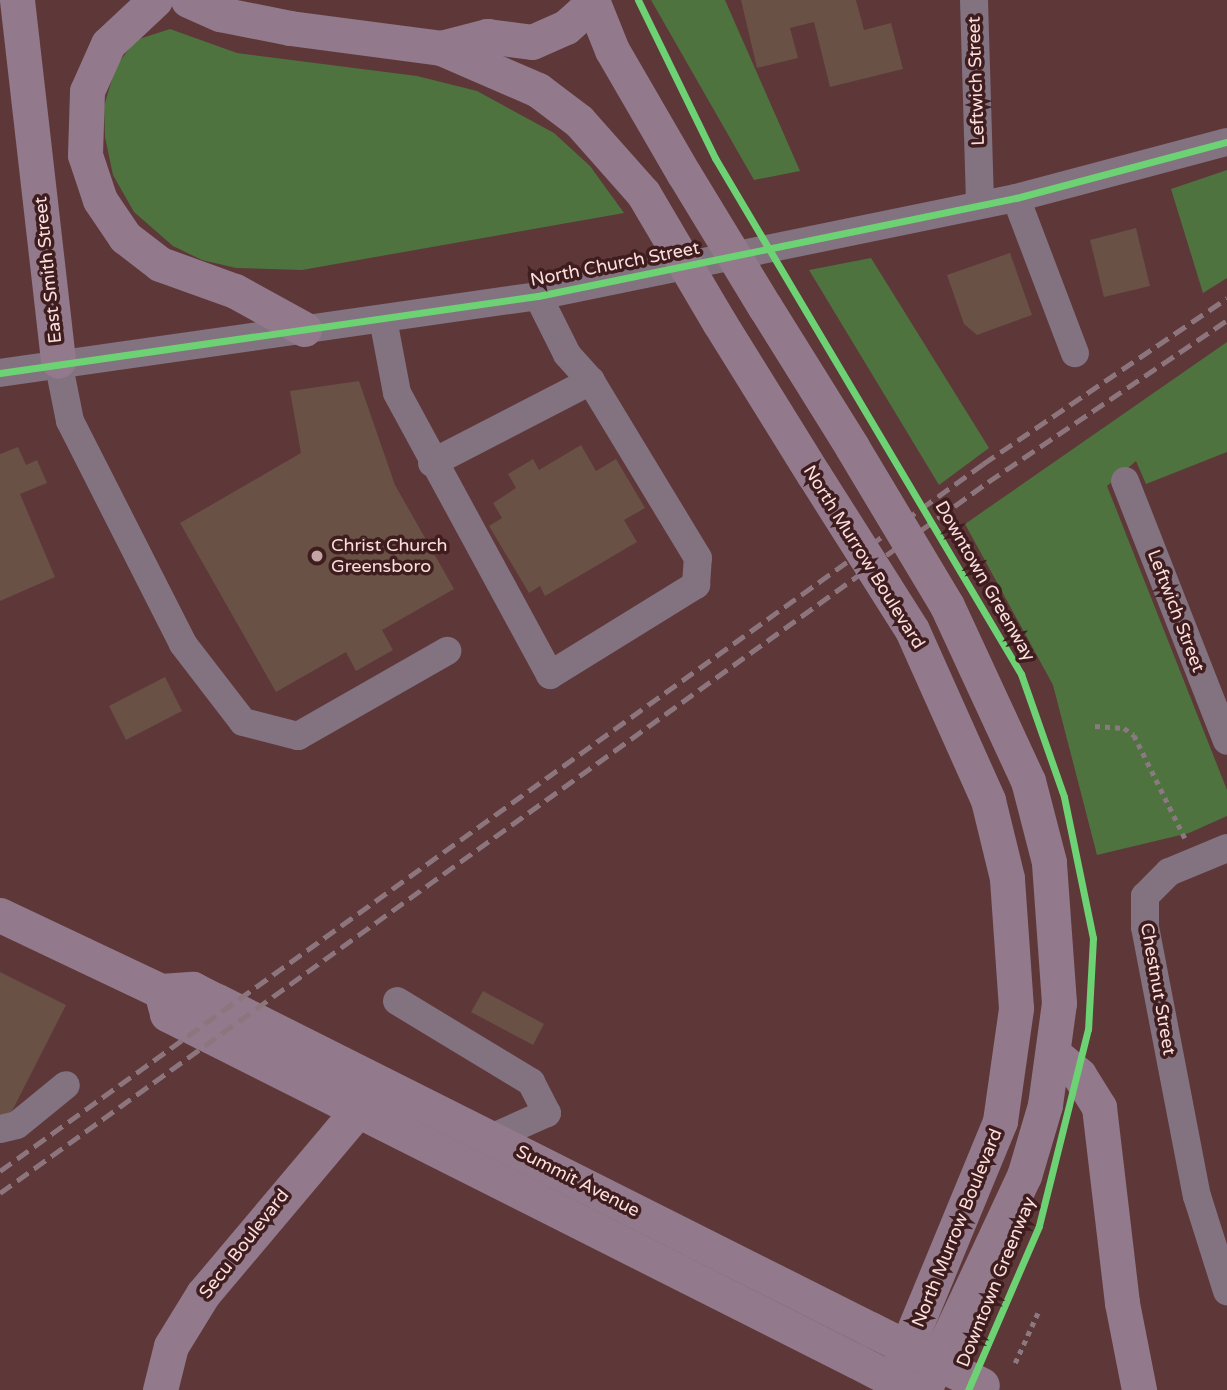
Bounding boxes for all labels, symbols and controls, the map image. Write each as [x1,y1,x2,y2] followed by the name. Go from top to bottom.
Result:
[963,16,989,146] street label: Leftwich Street
[30,196,66,344] street label: East Smith Street
[528,237,702,291] street label: North Church Street
[799,461,929,653] street label: North Murrow Boulevard
[930,497,1040,665] street label: Downtown Greenway
[331,535,448,578] place label: Christ Church Greensboro
[1143,547,1209,675] street label: Leftwich Street
[309,548,325,564] marker: Christ Church Greensboro
[1136,921,1180,1057] street label: Chestnut Street
[907,1126,1007,1330] street label: North Murrow Boulevard
[513,1141,643,1221] street label: Summit Avenue
[195,1185,293,1303] street label: Secu Boulevard
[952,1194,1040,1370] street label: Downtown Greenway

